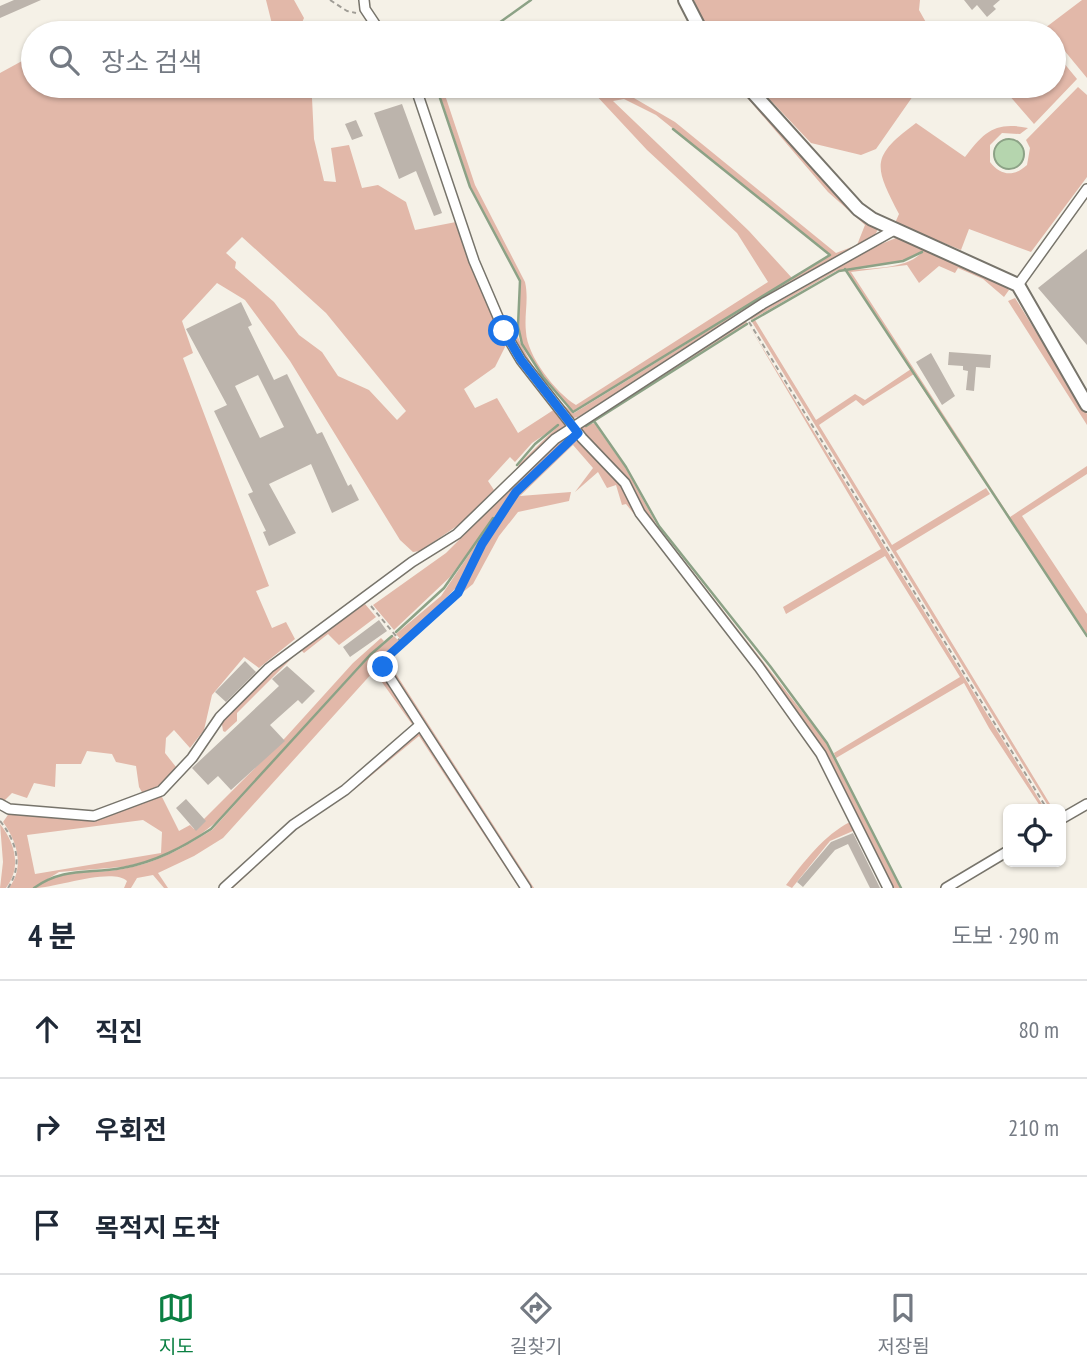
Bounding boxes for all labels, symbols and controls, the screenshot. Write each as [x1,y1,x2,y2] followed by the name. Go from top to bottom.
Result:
[21,21,1066,98] search box
[45,41,83,79] icon: search
[101,45,202,78] text: 장소 검색
[488,315,519,346] route start
[367,651,398,682] route end
[1003,804,1066,867] map controls
[1003,804,1066,867] button: locate
[28,916,76,955] text: 4 분
[951,921,1059,950] text: 도보 · 290 m
[28,1010,66,1048] icon: ahead
[95,1015,143,1048] text: 직진
[1018,1015,1059,1044] text: 80 m
[28,1108,66,1146] icon: right
[95,1113,167,1146] text: 우회전
[1008,1113,1059,1142] text: 210 m
[28,1206,66,1244] icon: arrive
[95,1211,220,1244] text: 목적지 도착
[157,1289,195,1358] tab: 지도
[510,1289,562,1358] tab: 길찾기
[877,1289,930,1358] tab: 저장됨

